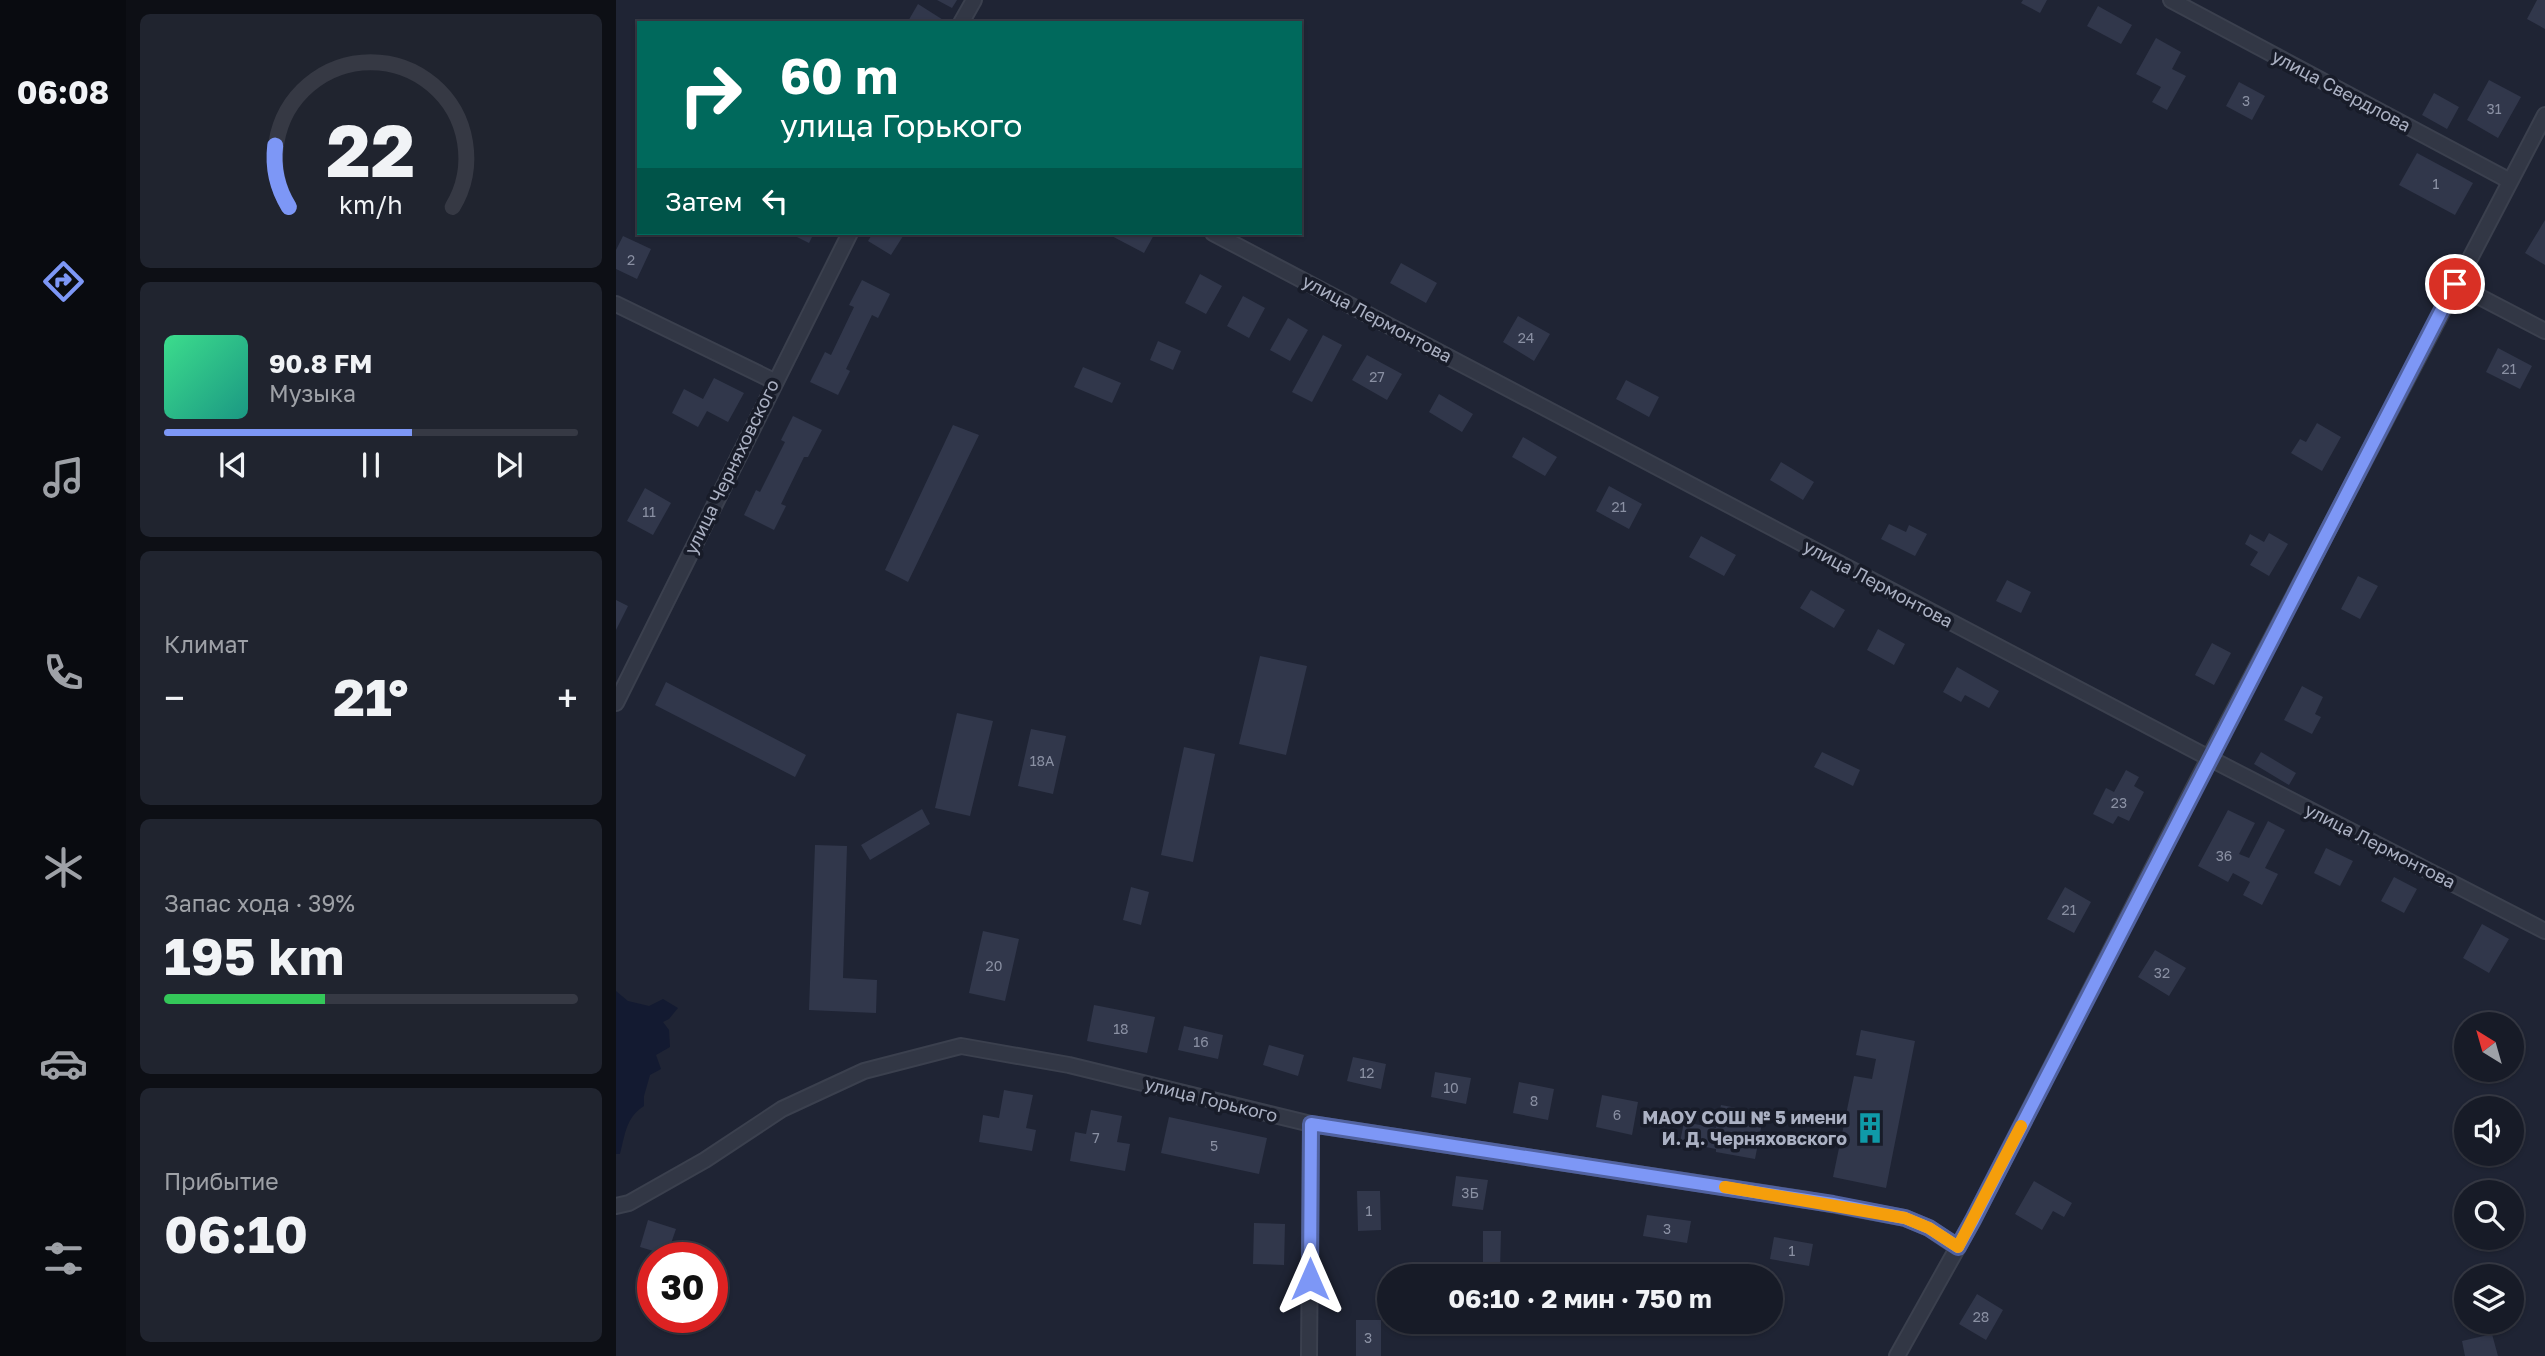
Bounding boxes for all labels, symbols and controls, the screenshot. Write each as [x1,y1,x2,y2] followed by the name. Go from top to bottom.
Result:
[2268,44,2415,136] street label: улица Свердлова
[780,46,898,105] text: 60 m
[665,49,756,140] icon: right
[17,73,109,111] text: 06:08
[2242,92,2250,109] house number: 3
[2487,100,2502,117] house number: 31
[780,106,1022,144] text: улица Горького
[327,107,415,194] text: 22
[2433,175,2440,192] house number: 1
[756,182,794,220] icon: left
[665,186,742,217] text: Затем
[339,189,403,220] text: km/h
[627,251,635,268] house number: 2
[2425,254,2485,314] pin
[39,257,88,306] icon: directions
[2436,265,2474,303] icon: arrive
[1299,269,1456,367] street label: улица Лермонтова
[1518,329,1534,346] house number: 24
[269,348,372,379] text: 90.8 FM
[2502,360,2517,377] house number: 21
[1369,368,1385,385] house number: 27
[679,375,783,558] street label: улица Черняховского
[269,379,356,407] text: Музыка
[214,446,252,484] icon: previous
[352,446,390,484] icon: pause
[490,446,528,484] icon: next
[39,453,88,502] icon: music
[1612,498,1627,515] house number: 21
[642,503,656,520] house number: 11
[1800,534,1957,632] street label: улица Лермонтова
[164,630,249,658] text: Климат
[39,648,88,697] icon: phone
[333,665,409,727] text: 21°
[164,675,185,720] text: −
[557,675,578,720] text: +
[1030,752,1055,769] house number: 18А
[2111,794,2127,811] house number: 23
[2301,798,2459,893] street label: улица Лермонтова
[39,843,88,892] icon: climate
[2216,847,2232,864] house number: 36
[164,889,355,917] text: Запас хода · 39%
[2062,901,2077,918] house number: 21
[164,924,344,986] text: 195 km
[986,957,1002,974] house number: 20
[2154,964,2170,981] house number: 32
[2454,1012,2524,1082] north arrow
[2454,1012,2524,1334] map controls
[1113,1020,1129,1037] house number: 18
[1193,1033,1209,1050] house number: 16
[39,1039,88,1088] icon: car
[1360,1064,1374,1081] house number: 12
[1142,1072,1280,1126] street label: улица Горького
[1443,1079,1459,1096] house number: 10
[1530,1092,1538,1109] house number: 8
[2454,1096,2524,1166] button: sound
[1613,1106,1621,1123] house number: 6
[1642,1106,1847,1149] place label: МАОУ СОШ № 5 имени И. Д. Черняховского
[1853,1111,1887,1145] building icon: МАОУ СОШ № 5 имени И. Д. Черняховского
[1092,1129,1100,1146] house number: 7
[1210,1137,1218,1154] house number: 5
[164,1167,279,1195] text: Прибытие
[2454,1180,2524,1250] button: search
[1461,1184,1479,1201] house number: 3Б
[164,1202,308,1264] text: 06:10
[1366,1202,1373,1219] house number: 1
[1663,1220,1671,1237] house number: 3
[39,1234,88,1283] icon: filters
[637,1242,728,1333] speed limit sign: 30
[1273,1242,1347,1316] position arrow
[1789,1242,1796,1259] house number: 1
[2454,1264,2524,1334] button: layers
[1448,1283,1712,1314] text: 06:10 · 2 мин · 750 m
[1973,1308,1989,1325] house number: 28
[1364,1329,1372,1346] house number: 3

